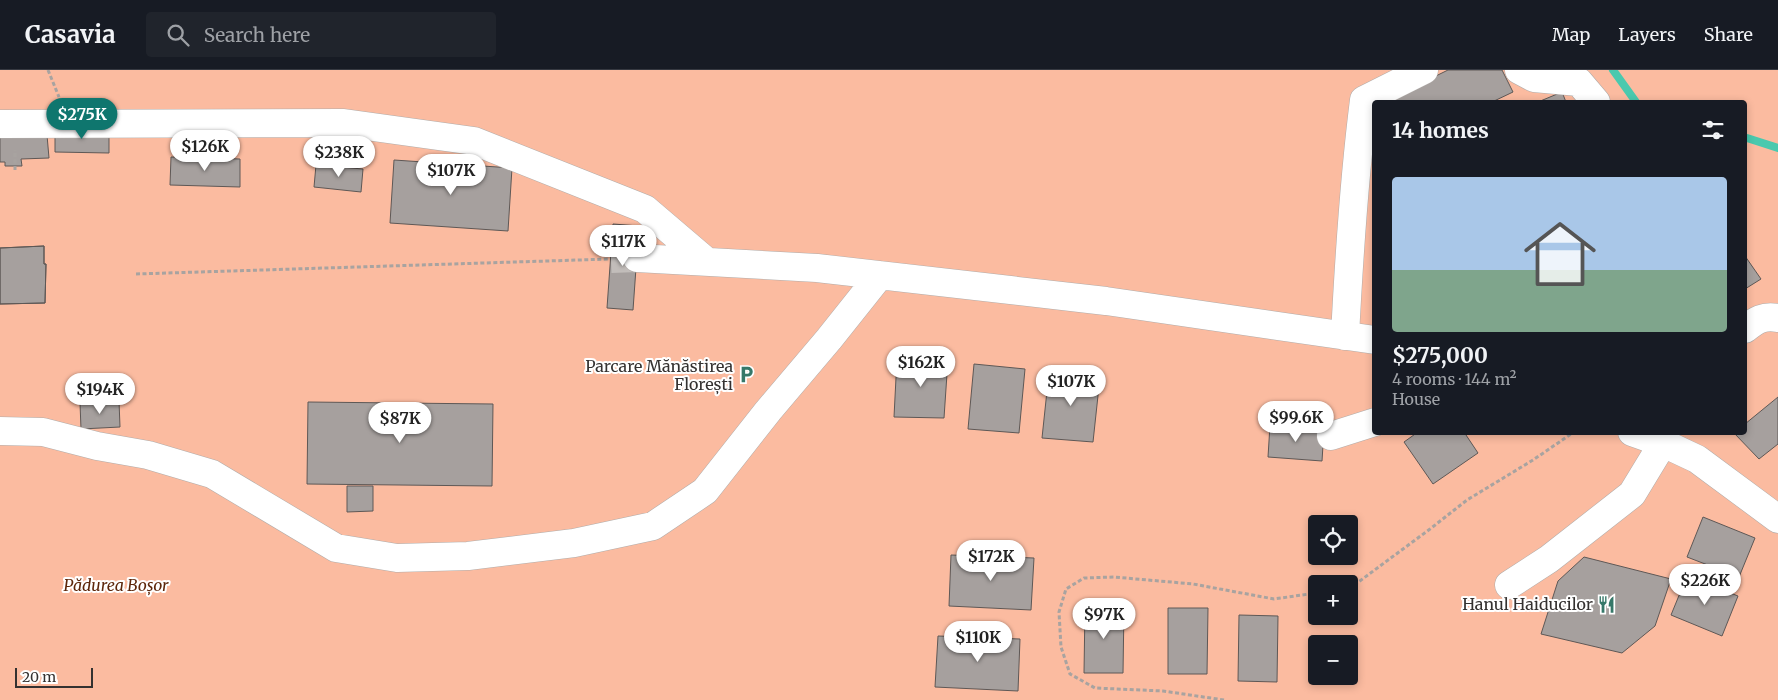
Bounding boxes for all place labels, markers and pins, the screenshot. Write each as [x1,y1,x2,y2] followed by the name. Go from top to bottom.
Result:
[47,98,117,140] pin: $275K
[170,129,240,172] pin: $126K
[304,136,374,178] pin: $238K
[416,154,486,196] pin: $107K
[588,224,658,267] pin: $117K
[886,346,956,388] pin: $162K
[585,356,733,395] place label: Parcare Mănăstirea Florești
[1036,364,1106,407] pin: $107K
[737,365,757,385] parking icon: Parcare Mănăstirea Florești
[65,372,135,415] pin: $194K
[1255,400,1337,443] pin: $99.6K
[370,402,430,444] pin: $87K
[956,540,1026,582] pin: $172K
[1670,564,1740,606] pin: $226K
[1462,594,1593,614] place label: Hanul Haiducilor
[1597,594,1617,614] restaurant icon: Hanul Haiducilor
[1074,598,1134,640] pin: $97K
[943,620,1013,663] pin: $110K

